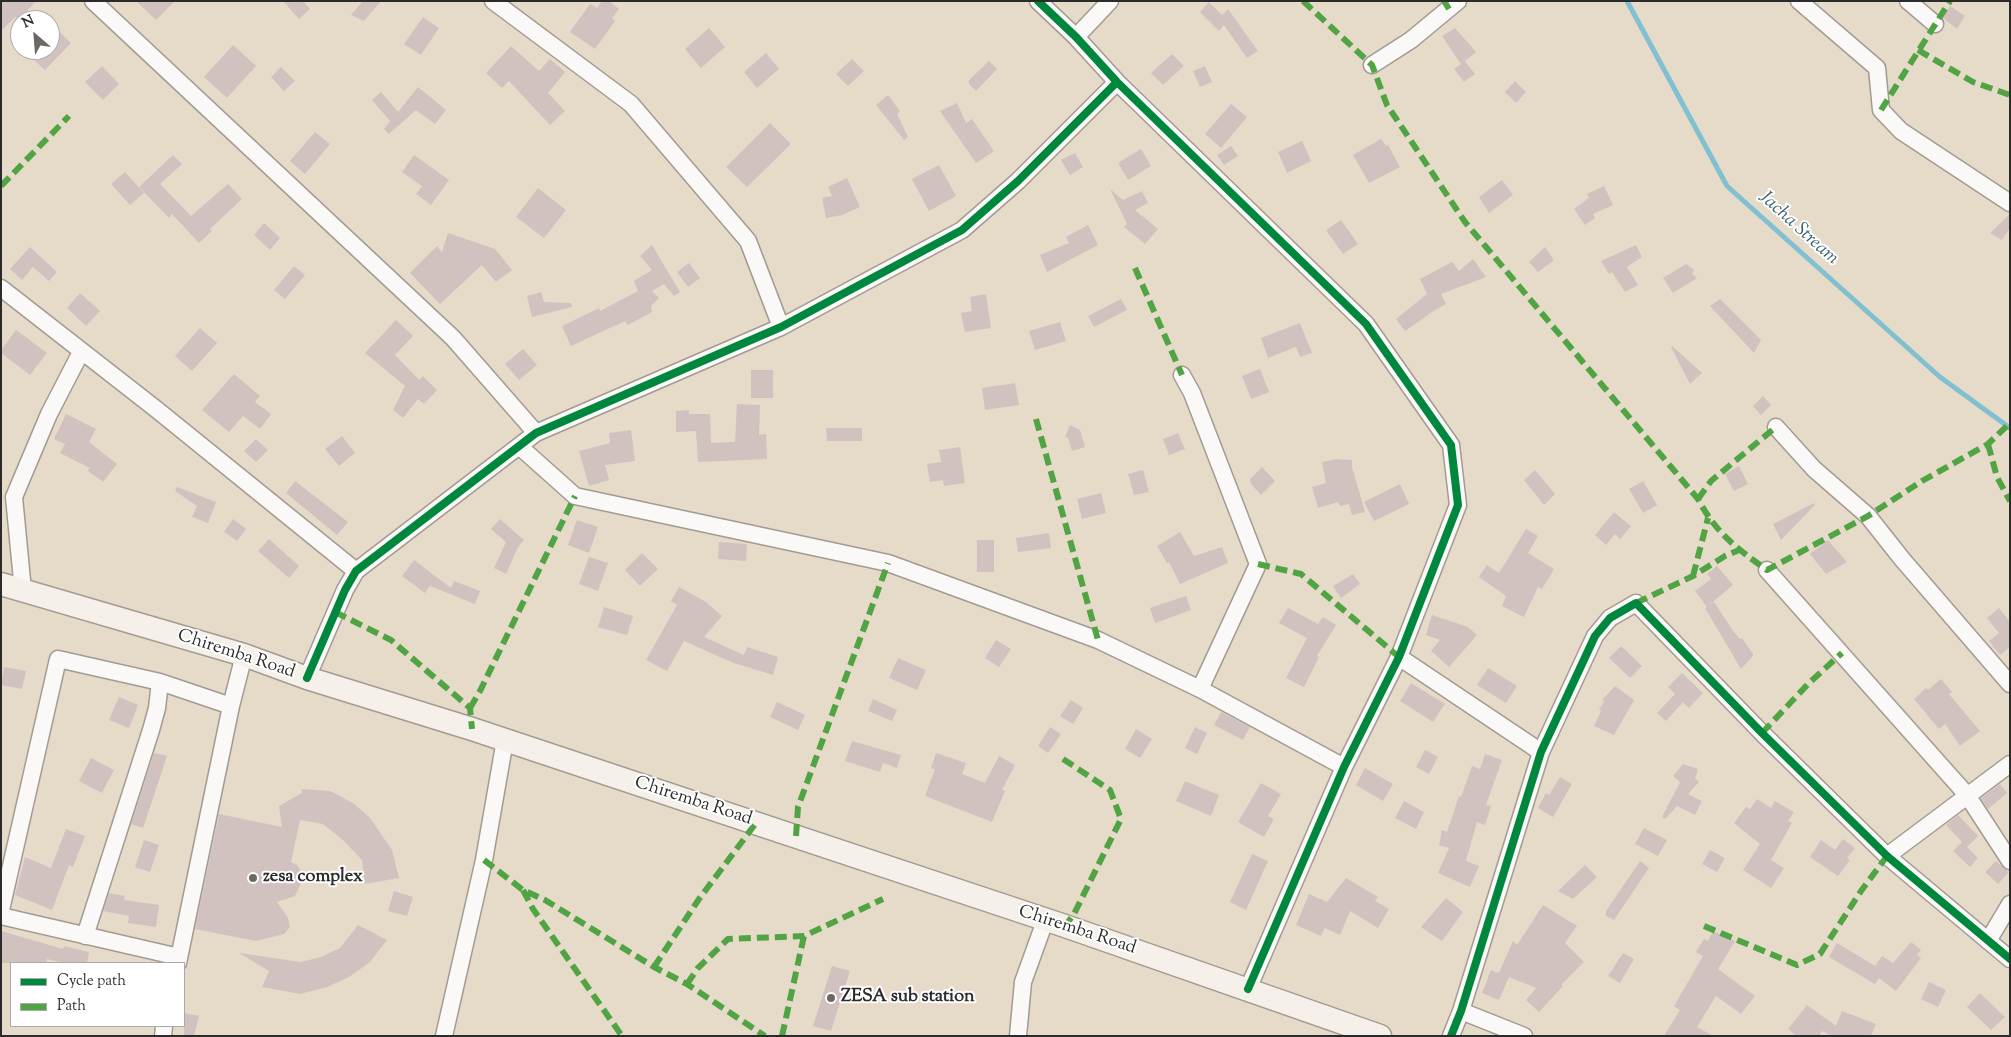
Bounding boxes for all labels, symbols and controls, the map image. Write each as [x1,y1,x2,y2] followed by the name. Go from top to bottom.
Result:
[10,10,60,60] north arrow
[19,11,38,34] text: N
[1753,187,1843,271] water label: Jacha Stream
[174,626,298,684] street label: Chiremba Road
[631,773,755,831] street label: Chiremba Road
[263,867,363,889] place label: zesa complex
[247,872,259,884] marker: zesa complex
[1015,902,1139,960] street label: Chiremba Road
[10,962,185,1027] legend
[57,971,126,992] text: Cycle path
[841,987,975,1009] place label: ZESA sub station
[825,992,837,1004] marker: ZESA sub station
[57,996,86,1017] text: Path

